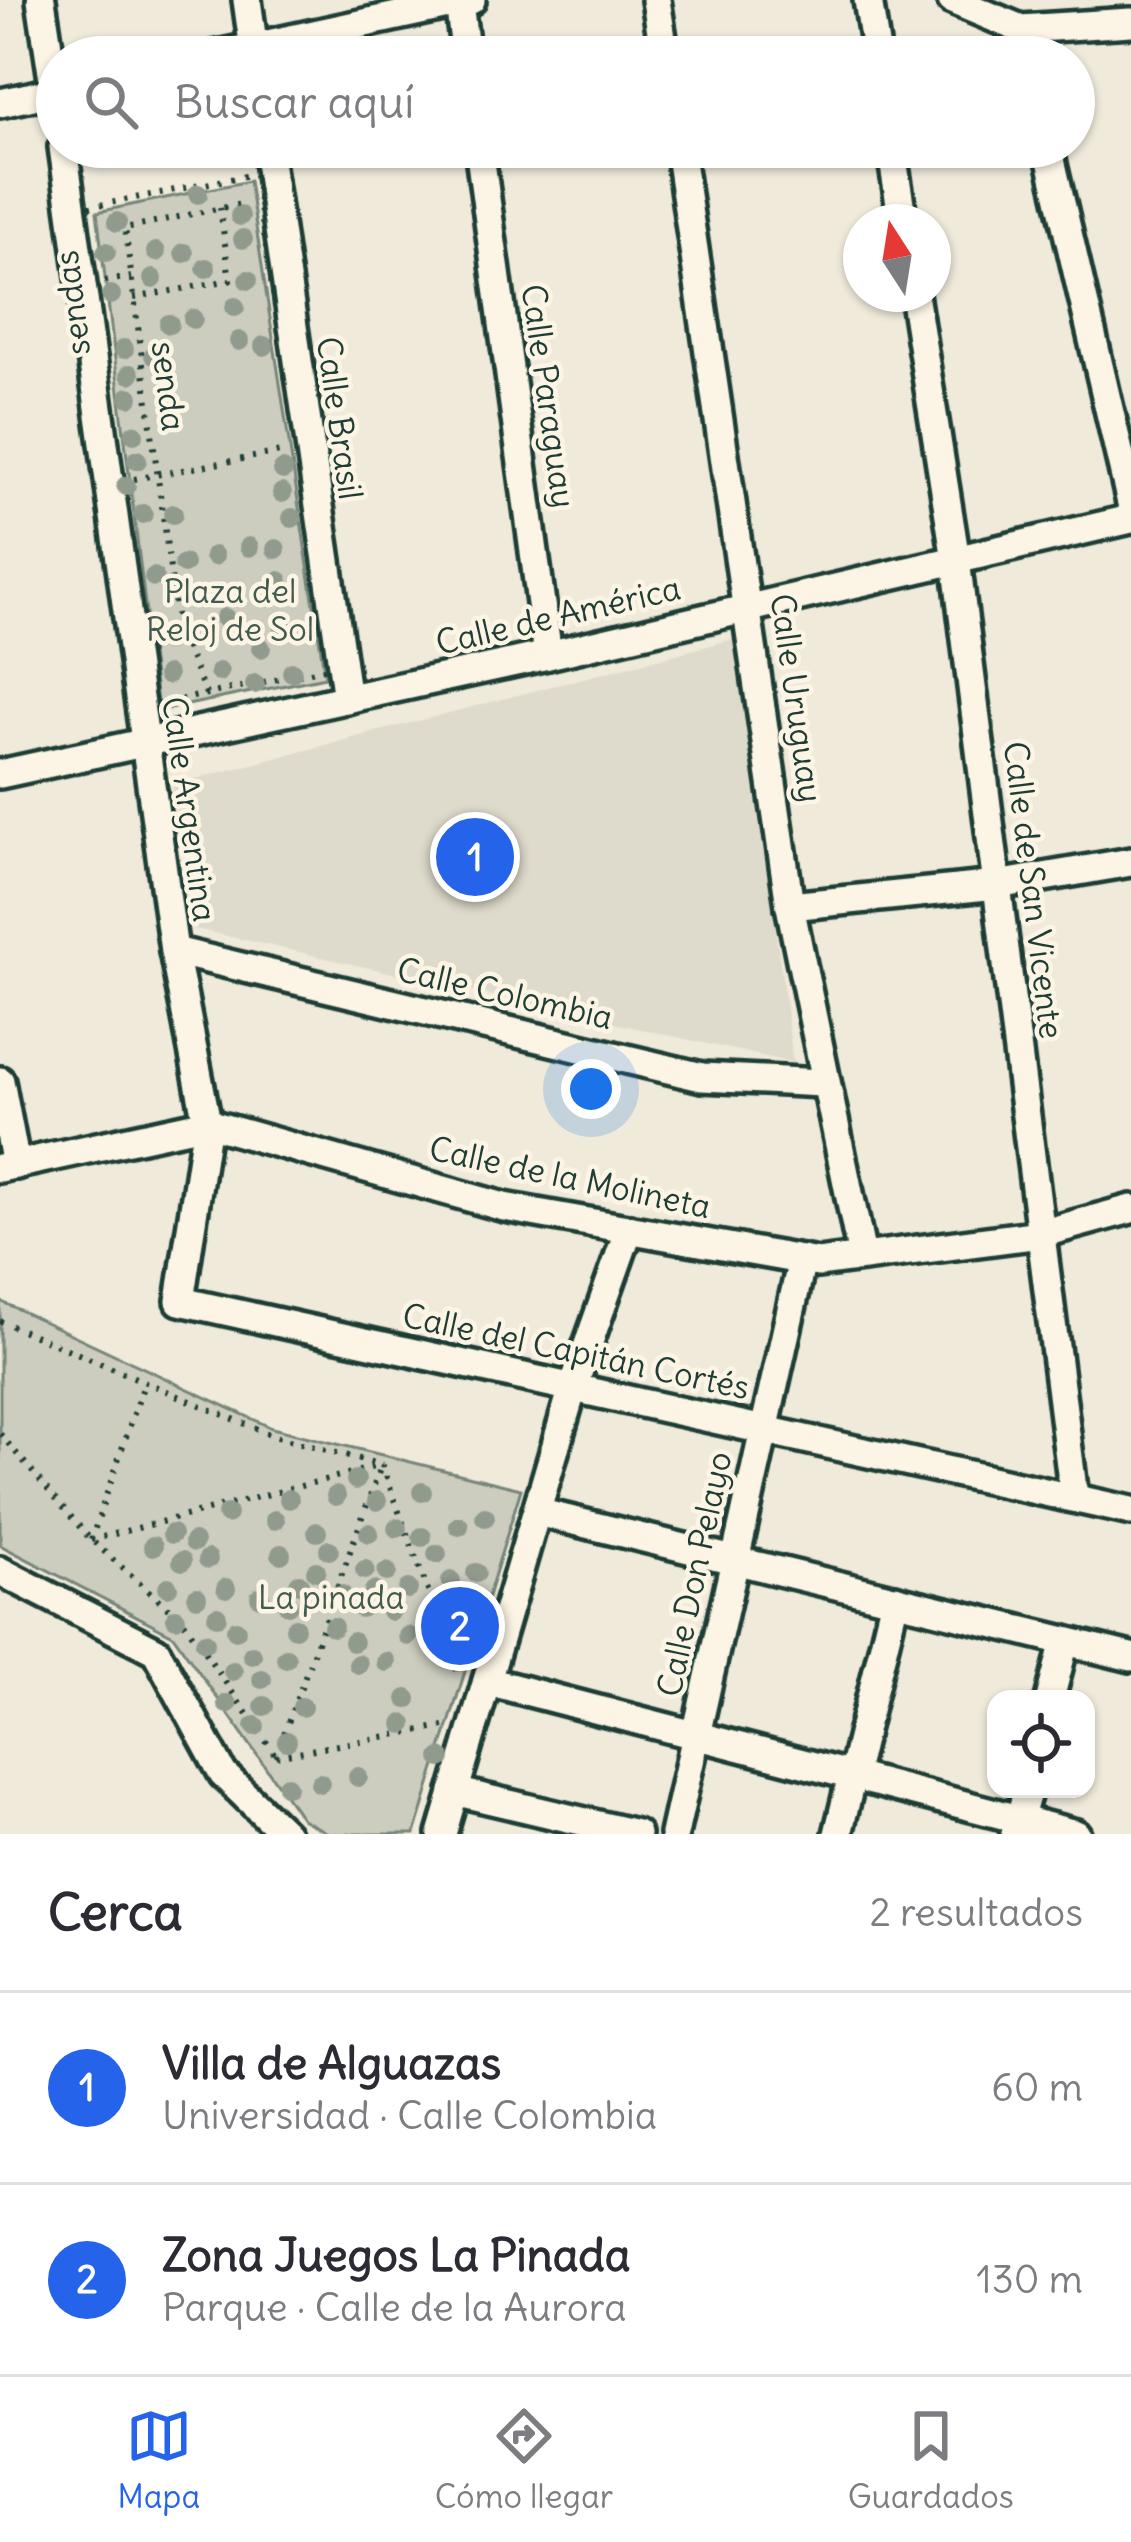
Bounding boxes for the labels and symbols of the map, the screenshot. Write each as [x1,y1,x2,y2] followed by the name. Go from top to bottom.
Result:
[843,204,951,312] north arrow
[45,248,99,358] street label: sendas
[513,281,585,511] street label: Calle Paraguay
[308,334,372,502] street label: Calle Brasil
[143,339,195,433] street label: senda
[432,566,684,664] street label: Calle de América
[146,570,314,650] park label: Plaza del Reloj de Sol
[762,591,832,805] street label: Calle Uruguay
[153,694,227,924] street label: Calle Argentina
[995,739,1073,1041] street label: Calle de San Vicente
[436,812,514,902] pin: 1
[393,948,617,1038] street label: Calle Colombia
[561,1059,621,1119] your location
[426,1127,714,1227] street label: Calle de la Molineta
[399,1294,753,1408] street label: Calle del Capitán Cortés
[648,1448,740,1700] street label: Calle Don Pelayo
[258,1576,404,1618] park label: La pinada
[421,1581,499,1671] pin: 2

